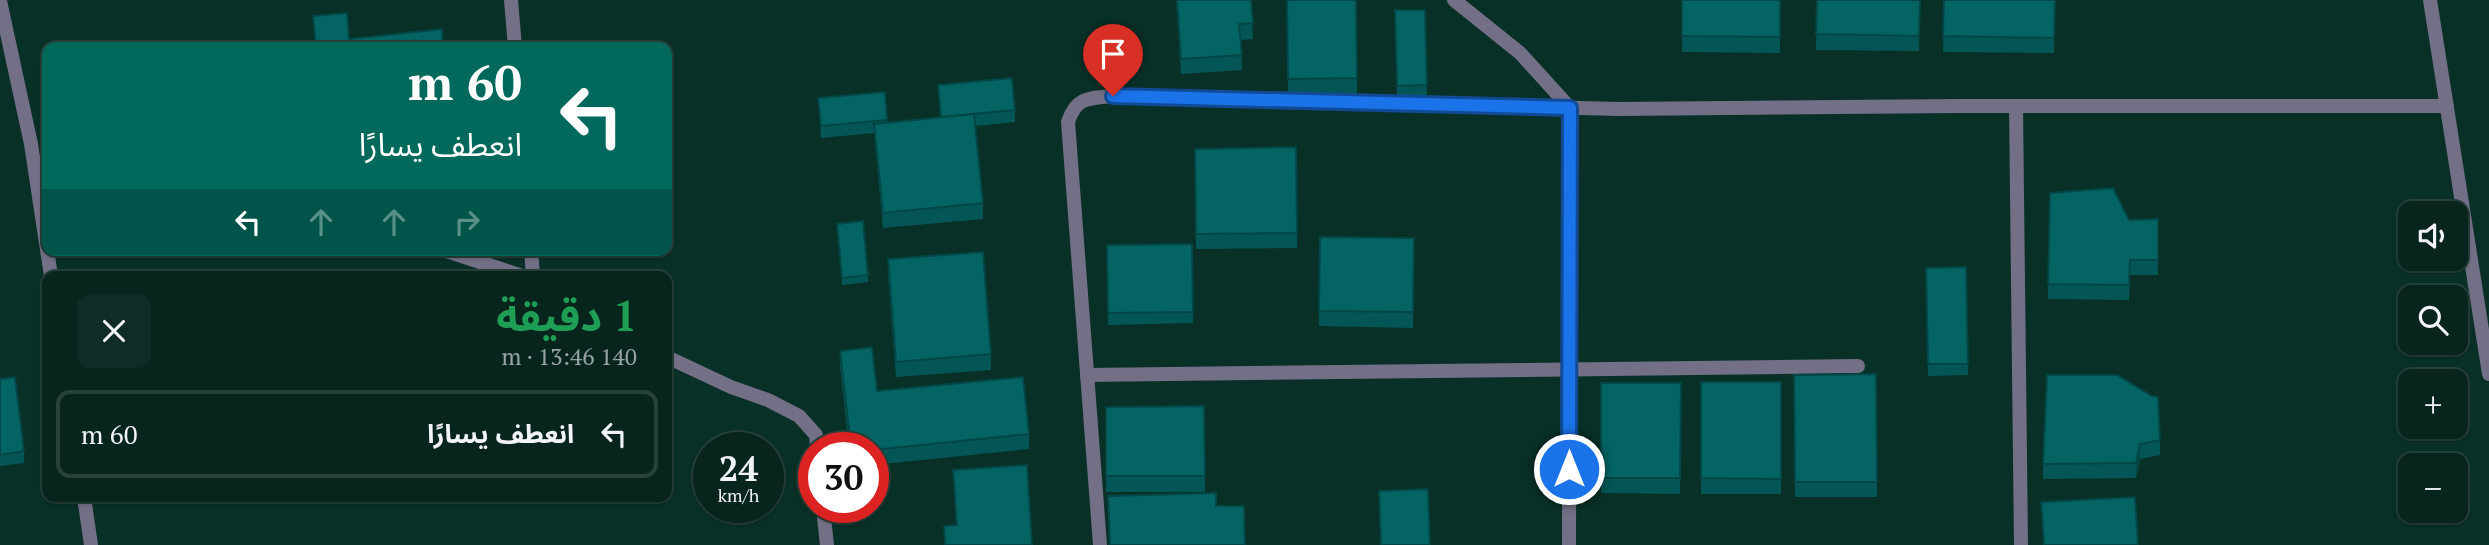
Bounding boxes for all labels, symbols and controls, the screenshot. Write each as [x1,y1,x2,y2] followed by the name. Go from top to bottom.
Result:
[1083,24,1143,96] pin
[1094,35,1132,73] icon: arrive
[408,49,522,114] text: 60 m
[546,70,637,161] icon: left
[359,123,522,165] text: انعطف يسارًا
[2398,201,2468,523] map controls
[2398,201,2468,271] button: sound
[229,203,267,241] icon: left
[302,203,340,241] icon: ahead
[375,203,413,241] icon: ahead
[448,203,486,241] icon: right
[2398,285,2468,355] button: search
[496,287,637,343] text: 1 دقيقة
[77,294,151,368] button: close
[502,341,637,372] text: 140 m · 13:46
[2398,369,2468,439] button: +
[595,415,633,453] icon: left
[427,416,574,450] text: انعطف يسارًا
[81,417,138,451] text: 60 m
[798,432,889,523] speed limit sign: 30
[1532,432,1606,506] position arrow
[719,445,758,491] text: 24
[2398,453,2468,523] button: −
[718,483,759,507] text: km/h

